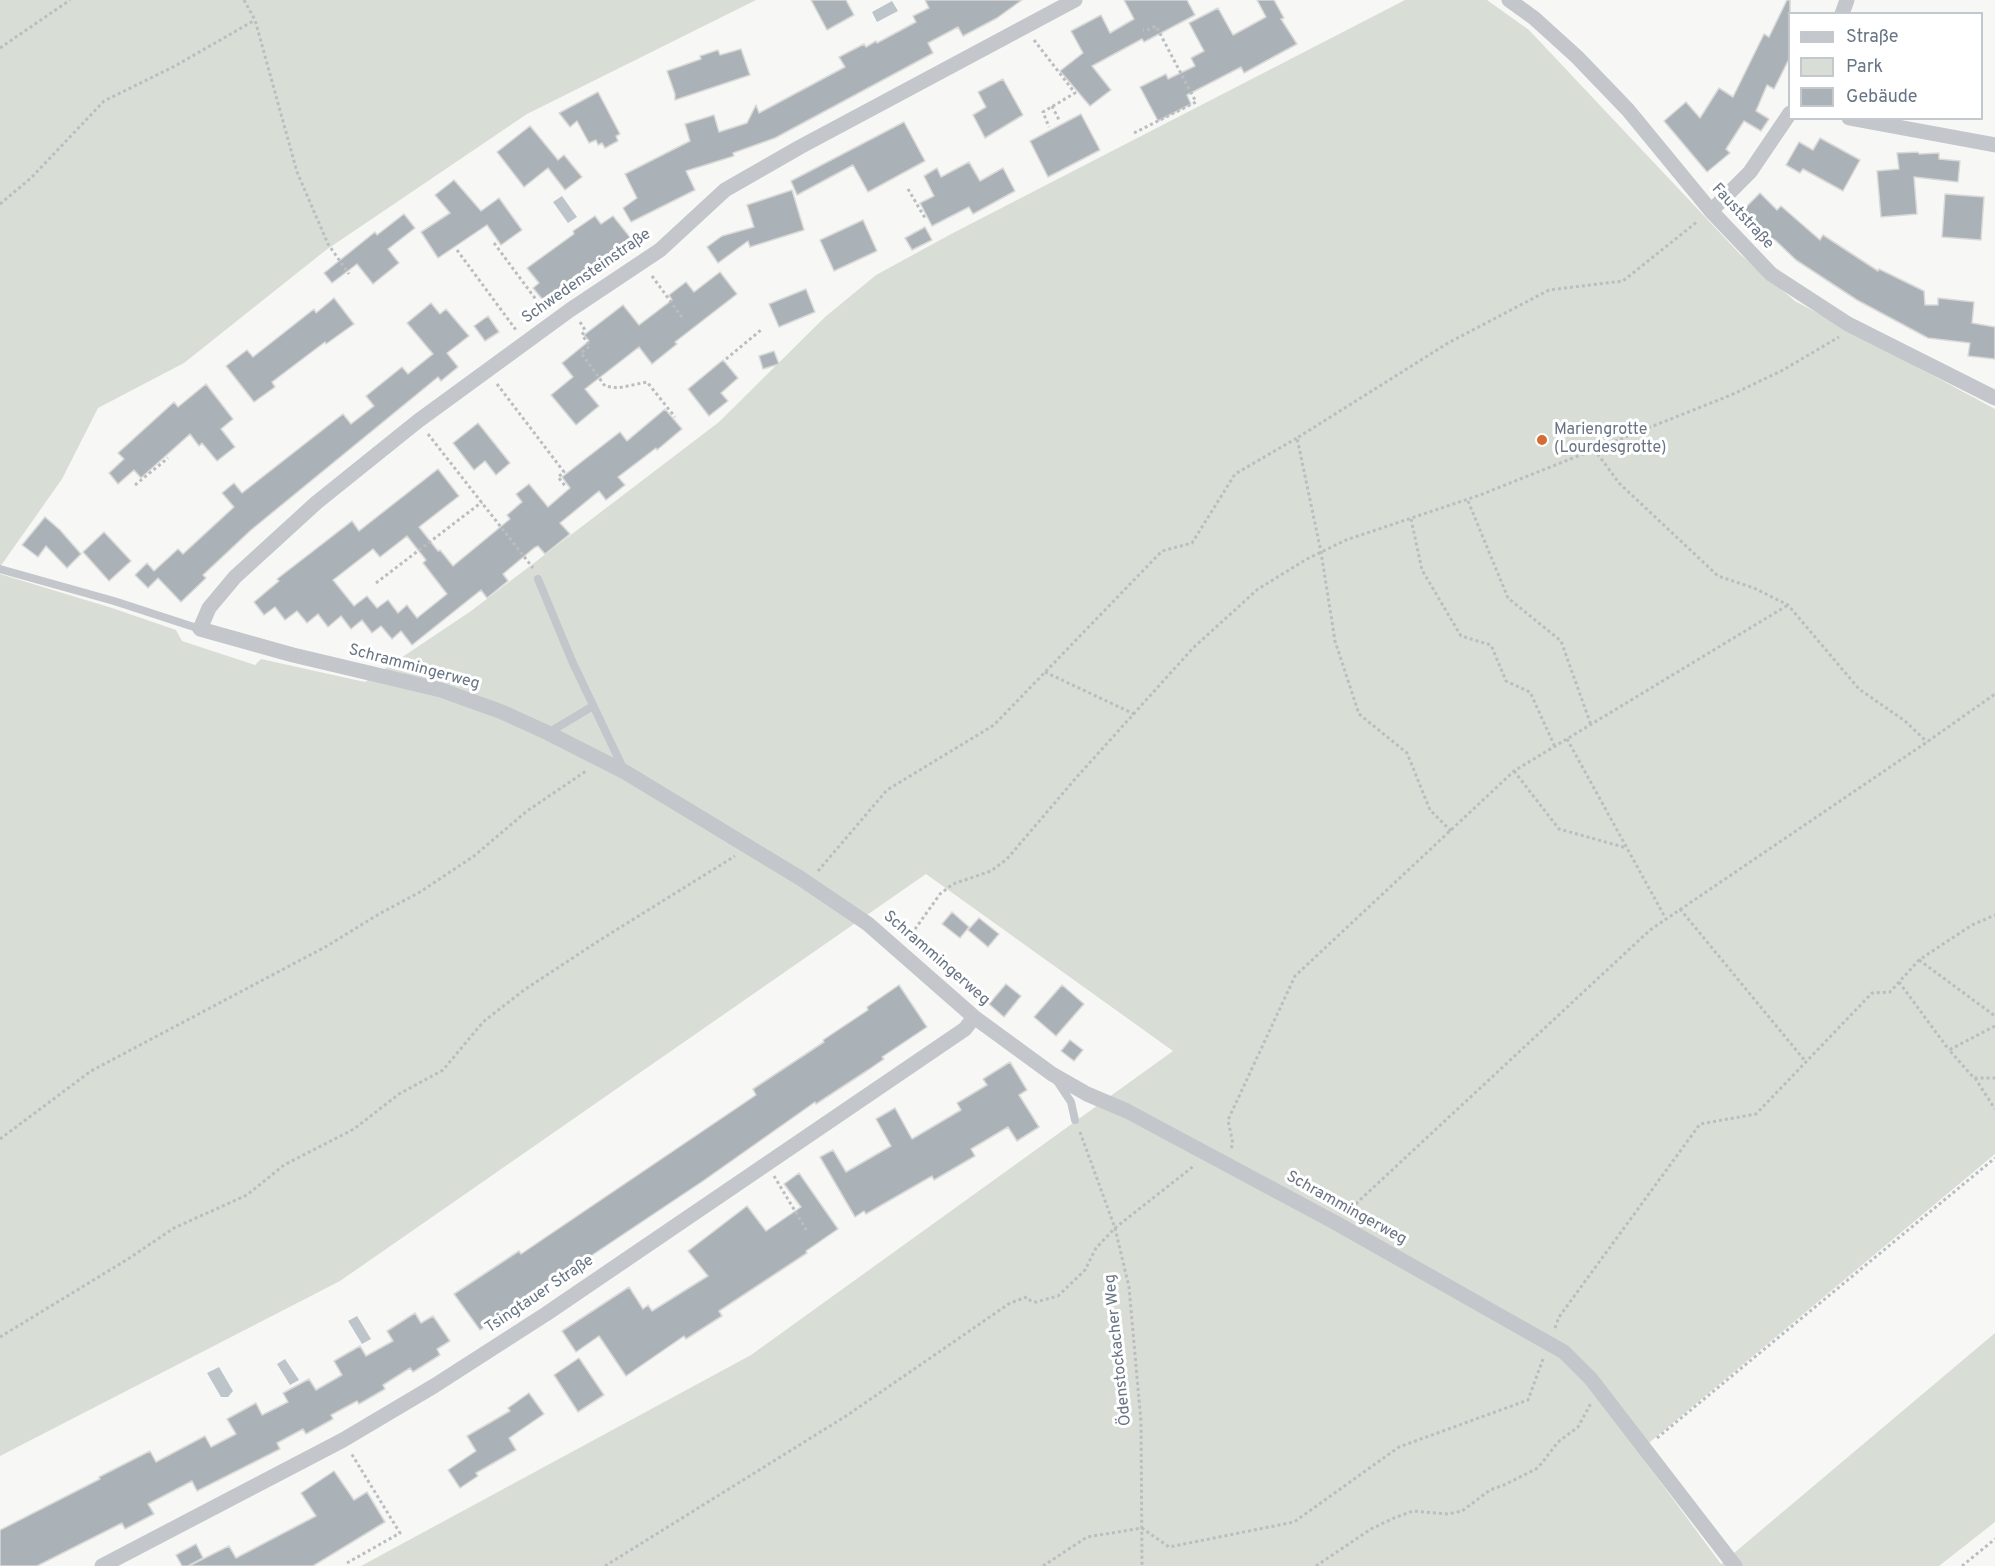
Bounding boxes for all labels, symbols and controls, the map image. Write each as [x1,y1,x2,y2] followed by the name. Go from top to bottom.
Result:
[1788,12,1983,120] legend
[1846,26,1898,49] text: Straße
[1846,56,1883,79] text: Park
[1846,86,1918,109] text: Gebäude
[1707,180,1777,254] street label: Fauststraße
[519,225,655,329] street label: Schwedensteinstraße
[1554,421,1667,459] place label: Mariengrotte (Lourdesgrotte)
[1535,433,1549,447] marker: Mariengrotte (Lourdesgrotte)
[346,641,482,695] street label: Schrammingerweg
[879,908,993,1010] street label: Schrammingerweg
[1282,1168,1410,1250] street label: Schrammingerweg
[482,1252,598,1338] street label: Tsingtauer Straße
[1101,1273,1137,1427] street label: Ödenstockacher Weg

